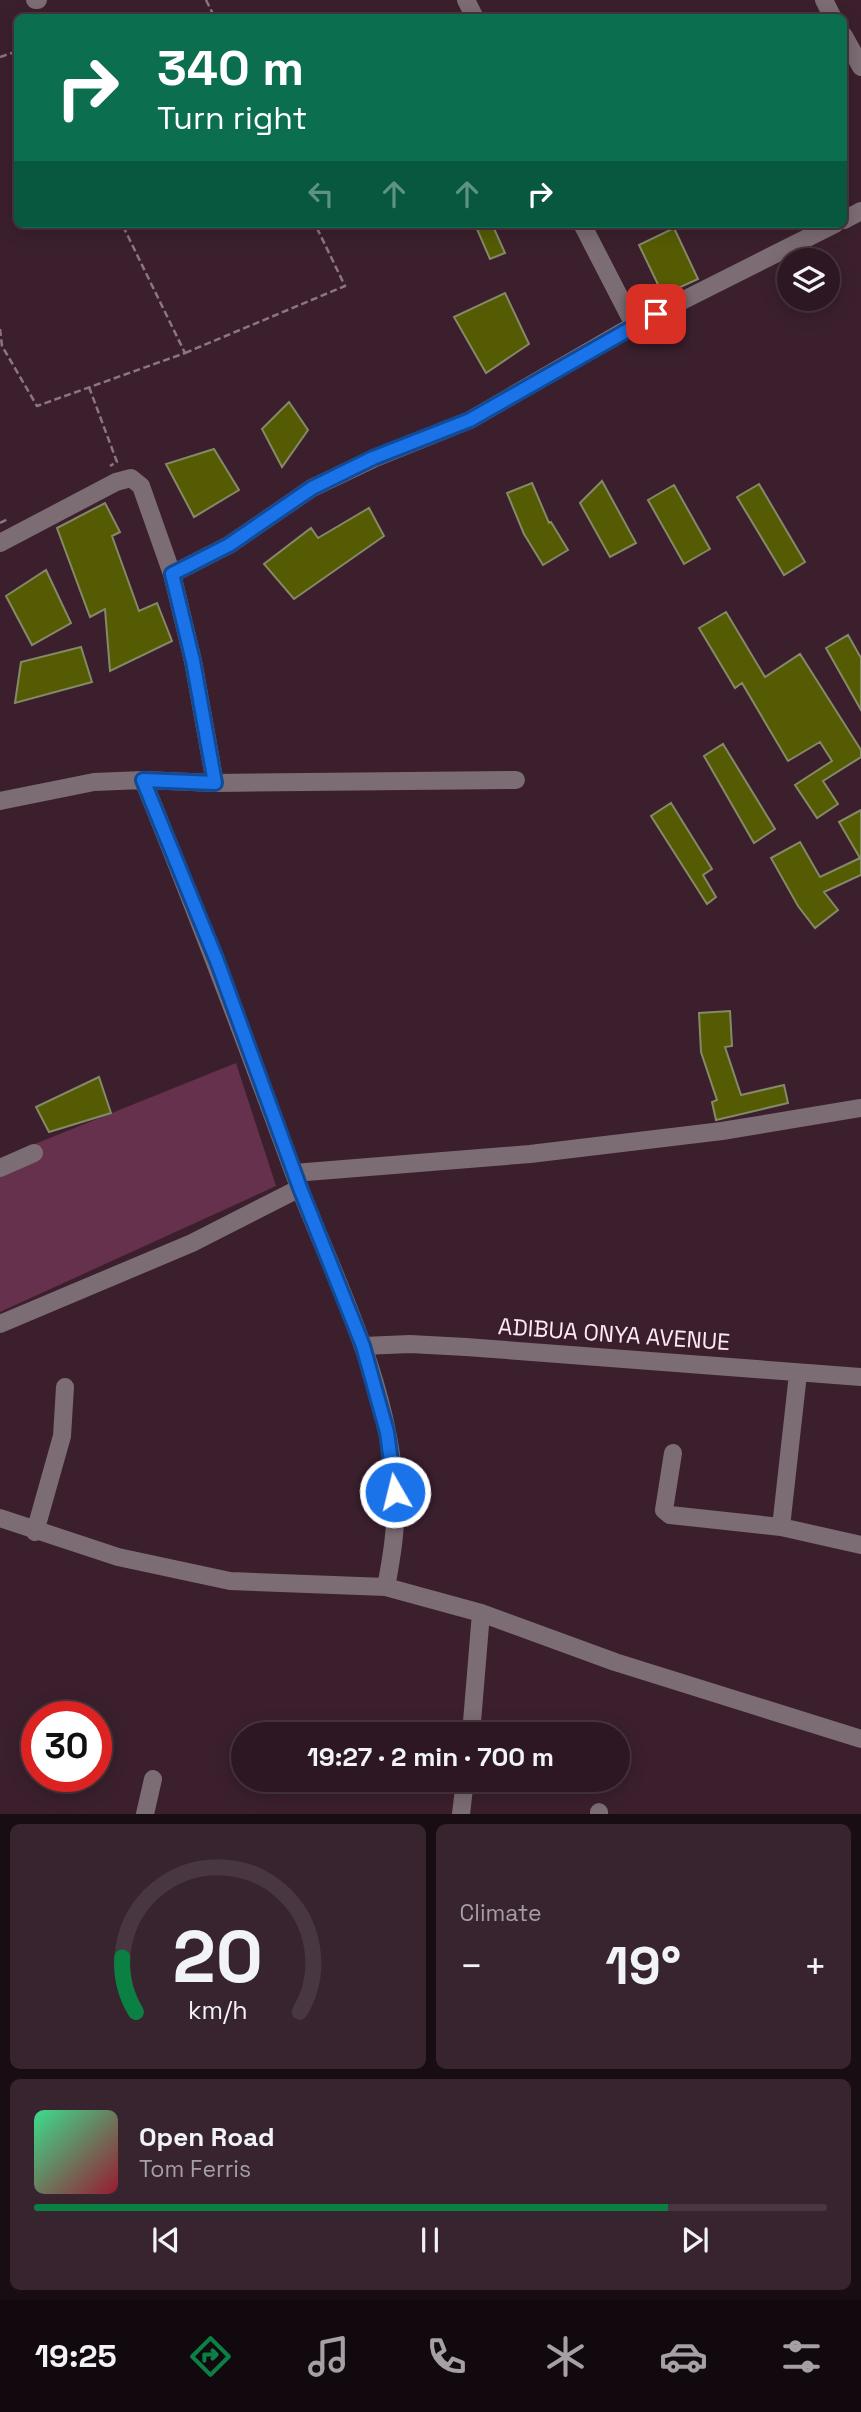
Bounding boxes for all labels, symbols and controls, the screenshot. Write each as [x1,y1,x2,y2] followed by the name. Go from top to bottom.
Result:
[157,37,304,99] text: 340 m
[42,42,133,133] icon: right
[157,98,307,138] text: Turn right
[302,175,340,213] icon: left
[375,175,413,213] icon: ahead
[448,175,486,213] icon: ahead
[521,175,559,213] icon: right
[777,248,840,311] map controls
[777,248,840,311] button: layers
[626,284,686,344] pin
[637,295,675,333] icon: arrive
[497,1311,731,1357] street label: ADIBUA ONYA AVENUE
[358,1455,432,1529] position arrow
[21,1701,112,1792] speed limit sign: 30
[307,1740,554,1774] text: 19:27 · 2 min · 700 m
[460,1898,542,1928] text: Climate
[173,1911,263,2004] text: 20
[605,1933,681,1999] text: 19°
[460,1942,483,1990] text: −
[803,1942,827,1990] text: +
[188,1994,248,2026] text: km/h
[139,2120,275,2154] text: Open Road
[139,2154,251,2184] text: Tom Ferris
[147,2221,185,2259] icon: previous
[411,2221,449,2259] icon: pause
[676,2221,714,2259] icon: next
[186,2332,235,2381] icon: directions
[304,2332,353,2381] icon: music
[422,2332,471,2381] icon: phone
[541,2332,590,2381] icon: climate
[659,2332,708,2381] icon: car
[777,2332,826,2381] icon: filters
[35,2336,117,2376] text: 19:25

